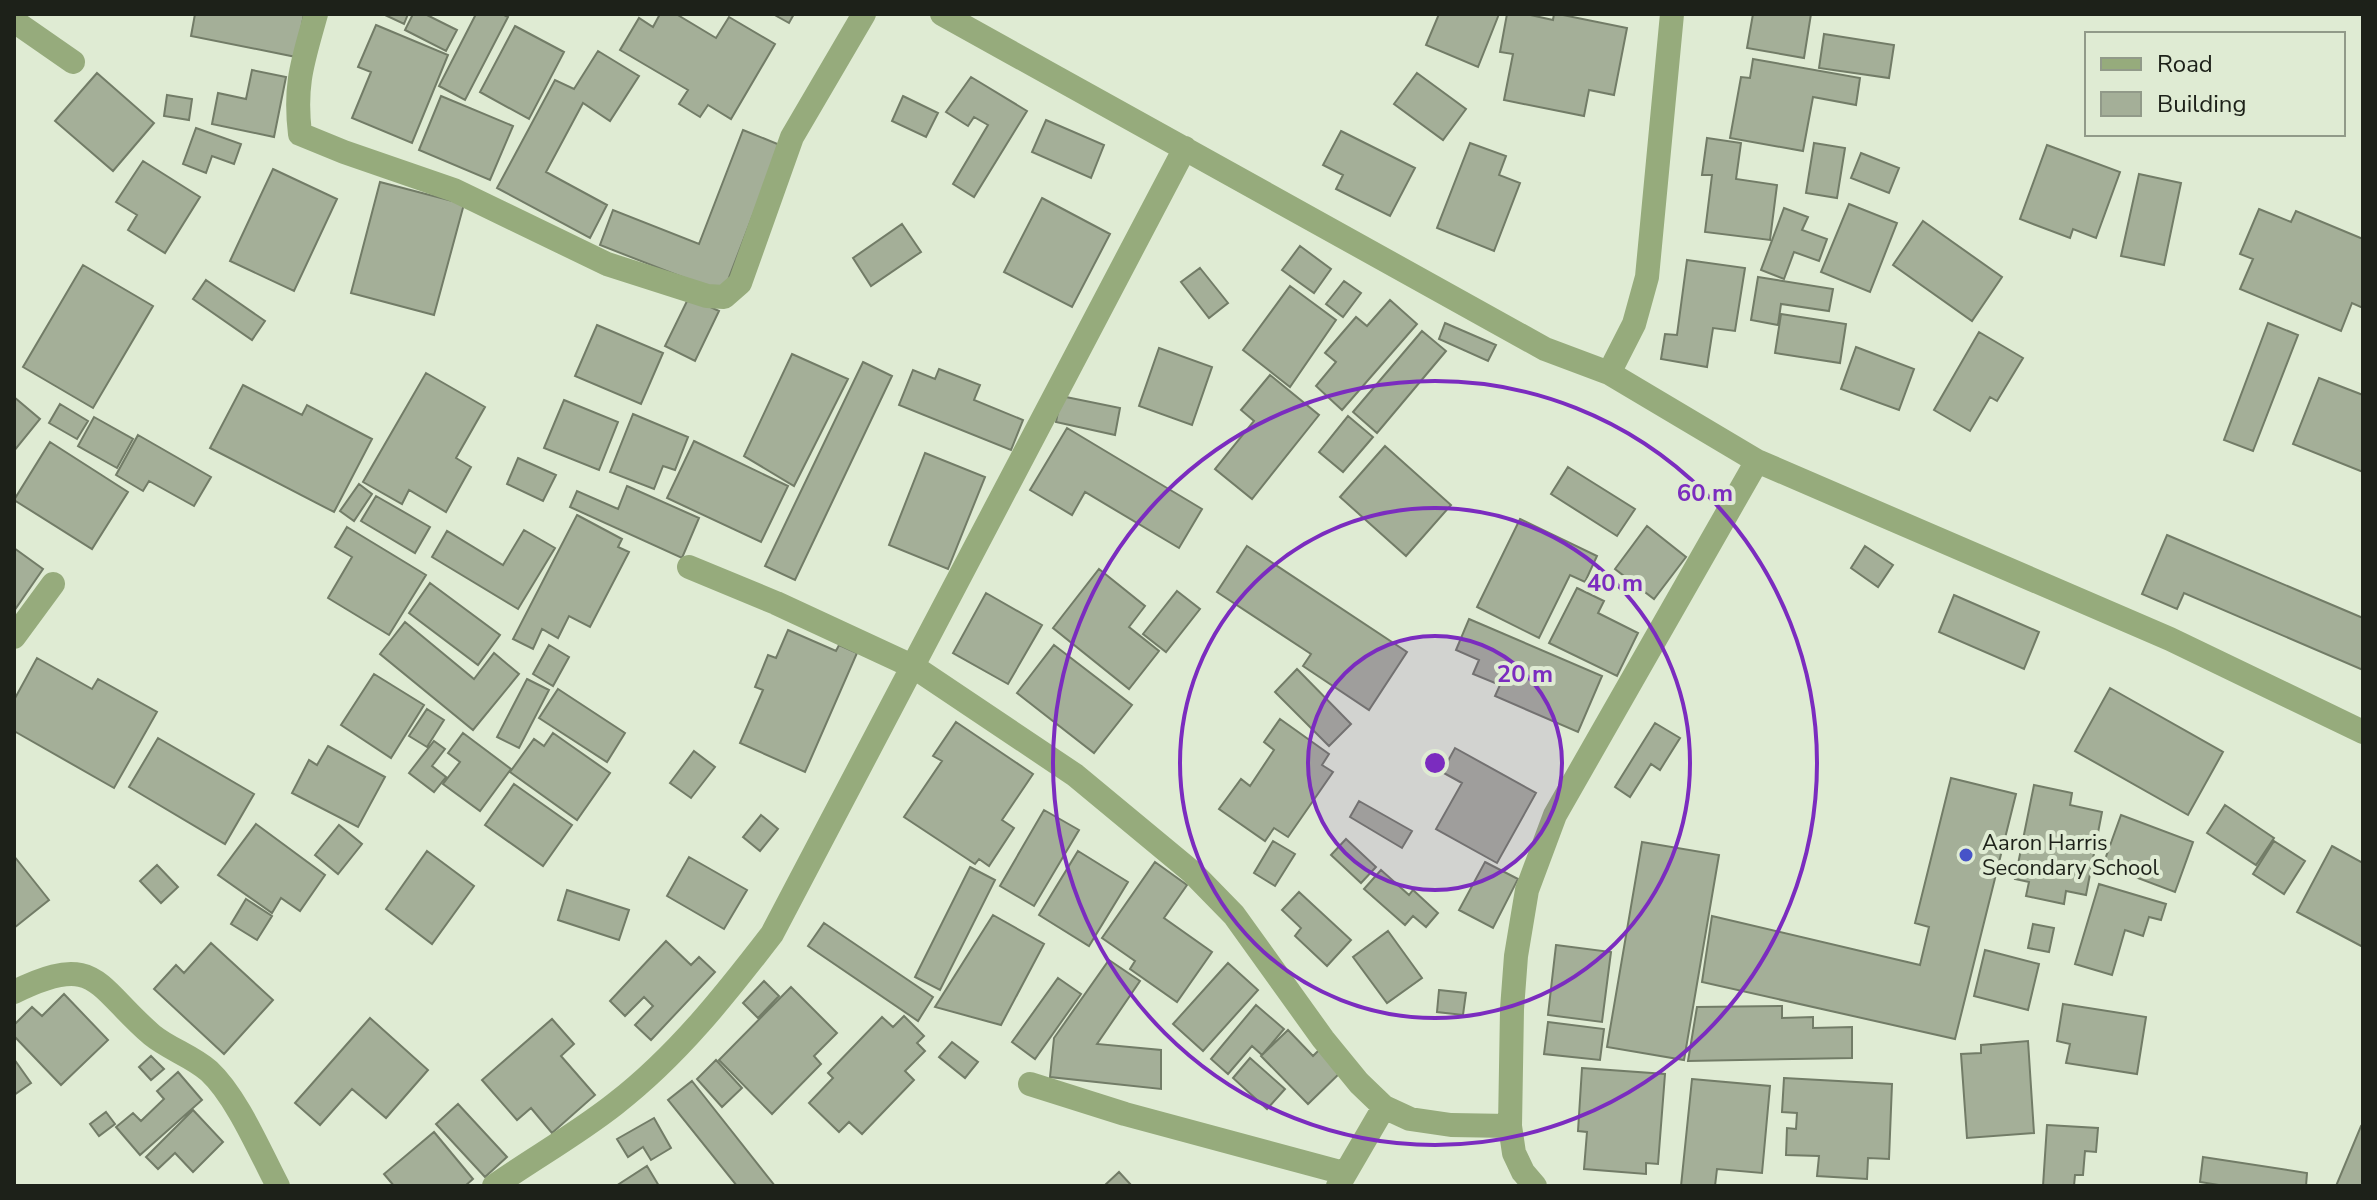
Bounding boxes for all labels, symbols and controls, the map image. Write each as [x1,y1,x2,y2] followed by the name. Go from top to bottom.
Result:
[2085,32,2345,136] legend
[2157,48,2213,80] text: Road
[2157,88,2247,120] text: Building
[1677,477,1733,509] text: 60 m
[1587,567,1643,599] text: 40 m
[1497,658,1553,690] text: 20 m
[1421,749,1449,777] centre of rings
[1982,828,2160,883] place label: Aaron Harris Secondary School
[1957,846,1975,864] marker: Aaron Harris Secondary School

